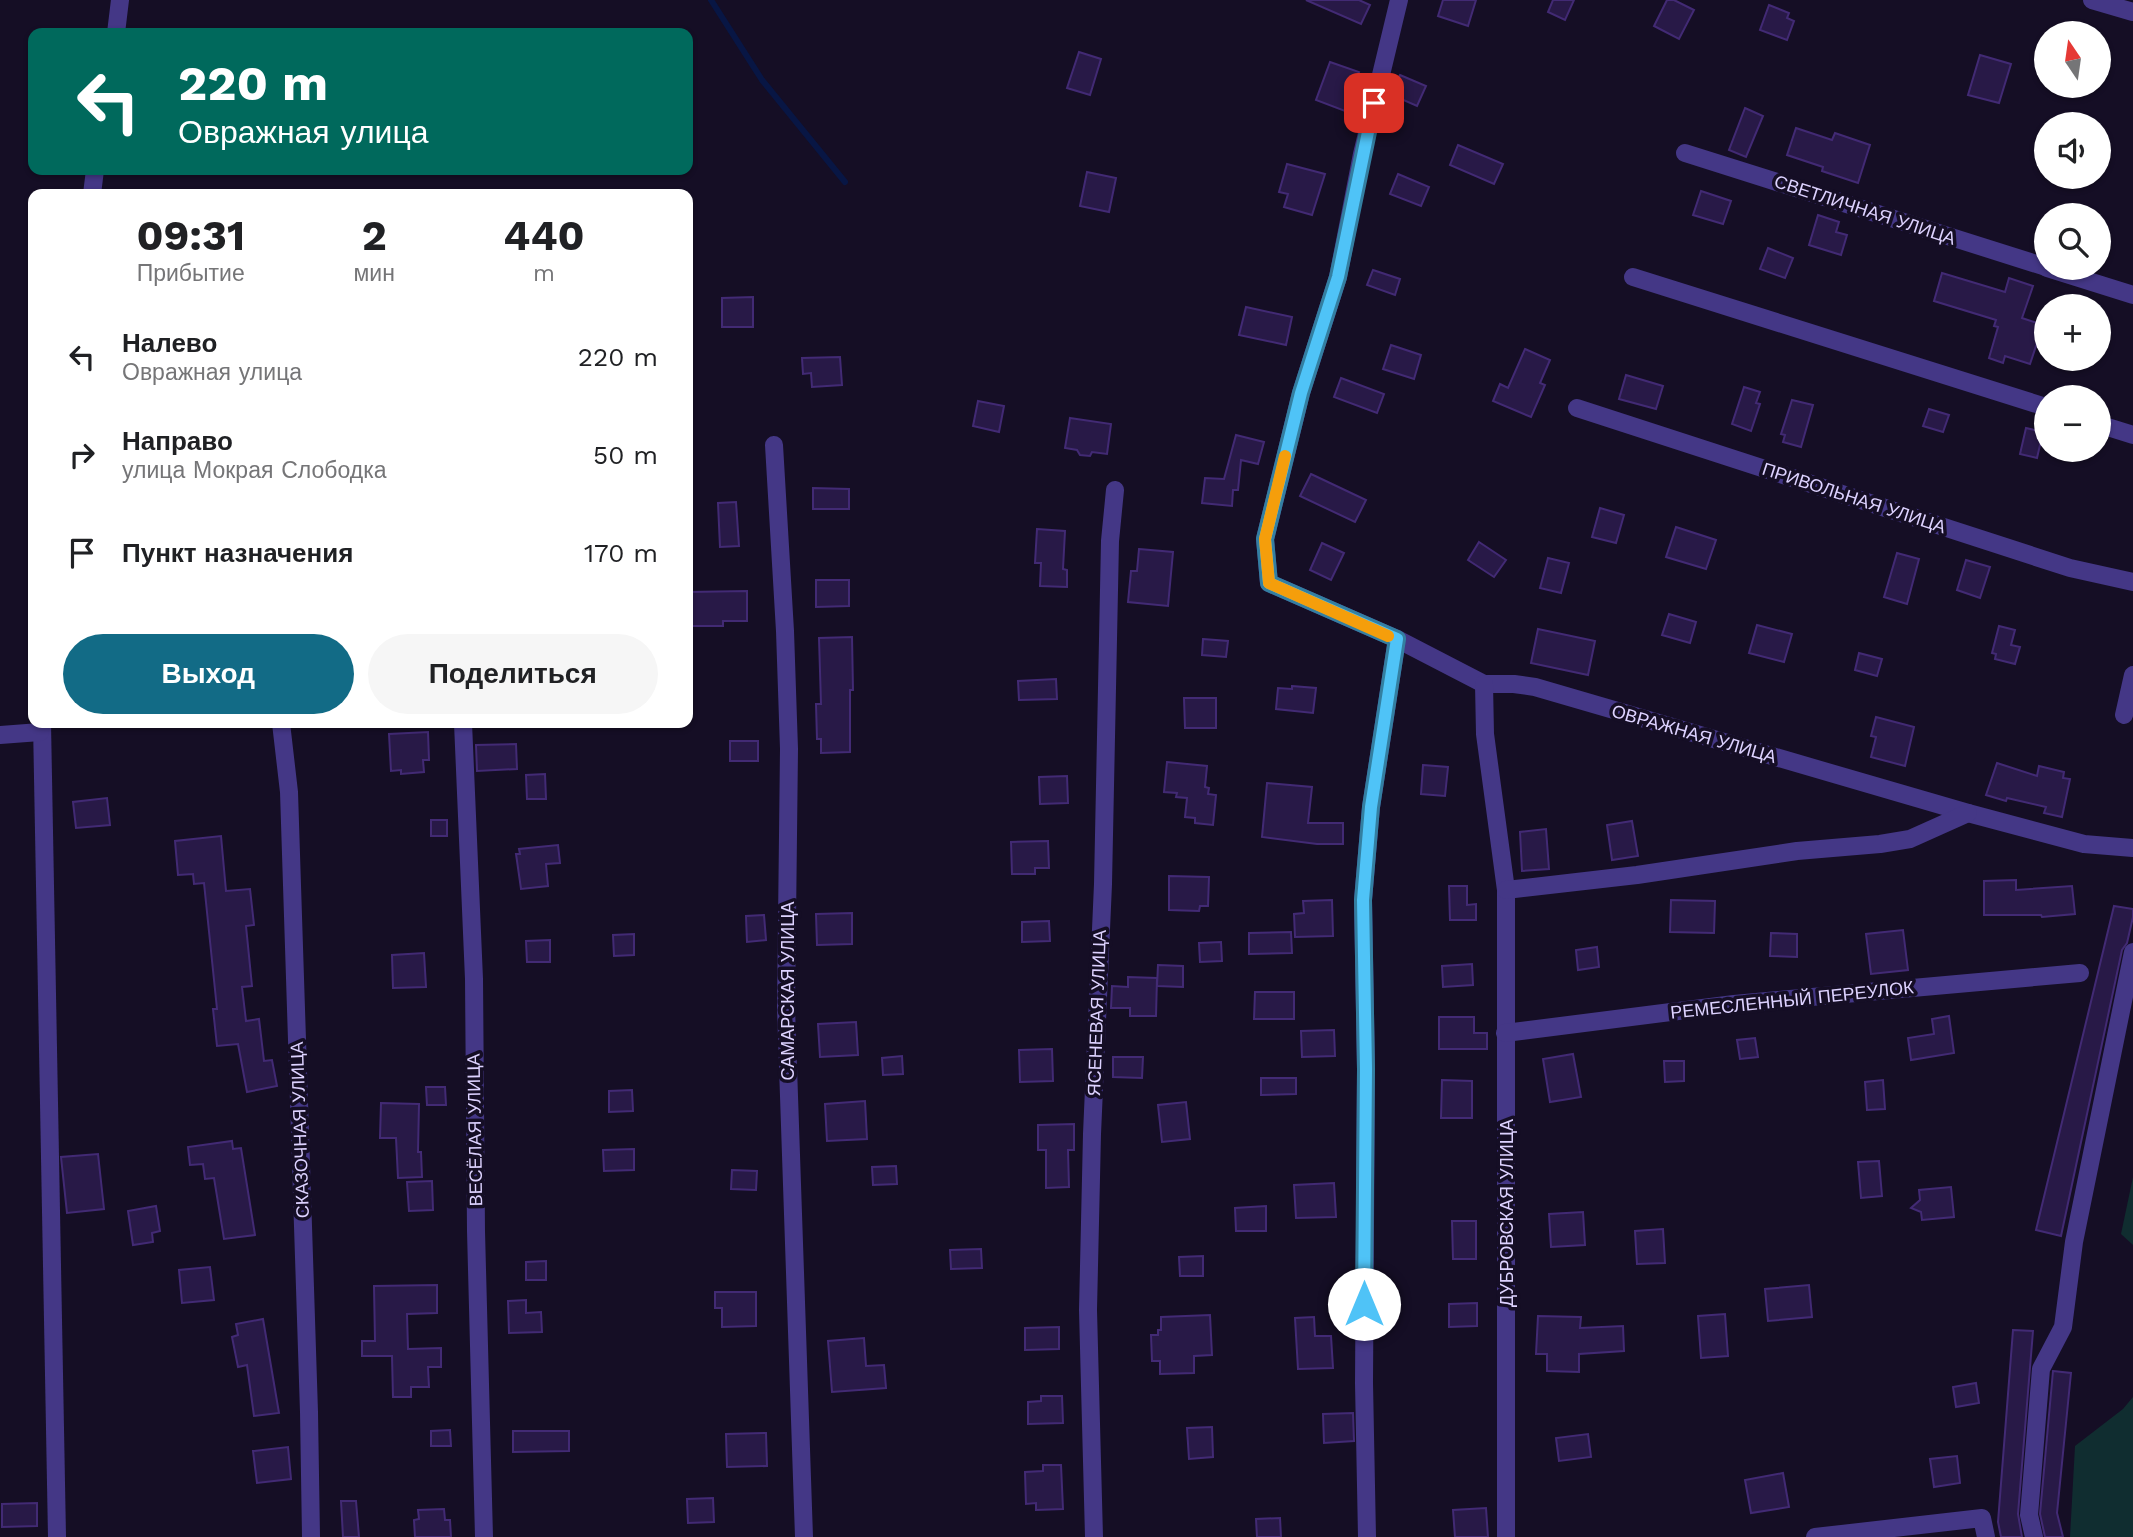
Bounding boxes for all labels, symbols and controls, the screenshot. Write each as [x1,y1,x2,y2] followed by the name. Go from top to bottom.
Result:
[2034,21,2110,98] north arrow
[2034,21,2111,462] map controls
[178,54,328,112] text: 220 m
[63,56,154,147] icon: left
[1344,73,1404,133] pin
[1355,84,1393,122] icon: arrive
[2034,112,2111,189] button: sound
[178,113,429,151] text: Овражная улица
[1772,170,1958,249] street label: СВЕТЛИЧНАЯ УЛИЦА
[2034,203,2111,280] button: search
[136,211,245,260] text: 09:31
[362,211,387,260] text: 2
[503,211,585,260] text: 440
[137,260,245,287] text: Прибытие
[353,260,395,287] text: мин
[533,260,555,287] text: m
[2034,294,2111,371] button: +
[122,328,217,358] text: Налево
[63,338,101,376] icon: left
[578,342,658,372] text: 220 m
[122,359,302,386] text: Овражная улица
[2034,385,2111,462] button: −
[122,426,233,456] text: Направо
[63,436,101,474] icon: right
[593,440,658,470] text: 50 m
[122,457,387,484] text: улица Мокрая Слободка
[1760,458,1949,537] street label: ПРИВОЛЬНАЯ УЛИЦА
[63,534,101,572] icon: arrive
[122,538,353,568] text: Пункт назначения
[584,538,658,568] text: 170 m
[63,634,354,714] button: Выход
[368,634,658,714] button: Поделиться
[1609,700,1779,767] street label: ОВРАЖНАЯ УЛИЦА
[777,902,798,1080] street label: САМАРСКАЯ УЛИЦА
[1083,929,1110,1097] street label: ЯСЕНЕВАЯ УЛИЦА
[1669,976,1915,1023] street label: РЕМЕСЛЕННЫЙ ПЕРЕУЛОК
[286,1041,313,1219] street label: СКАЗОЧНАЯ УЛИЦА
[463,1053,486,1207] street label: ВЕСЁЛАЯ УЛИЦА
[1496,1119,1517,1307] street label: ДУБРОВСКАЯ УЛИЦА
[1327,1267,1401,1341] position arrow

